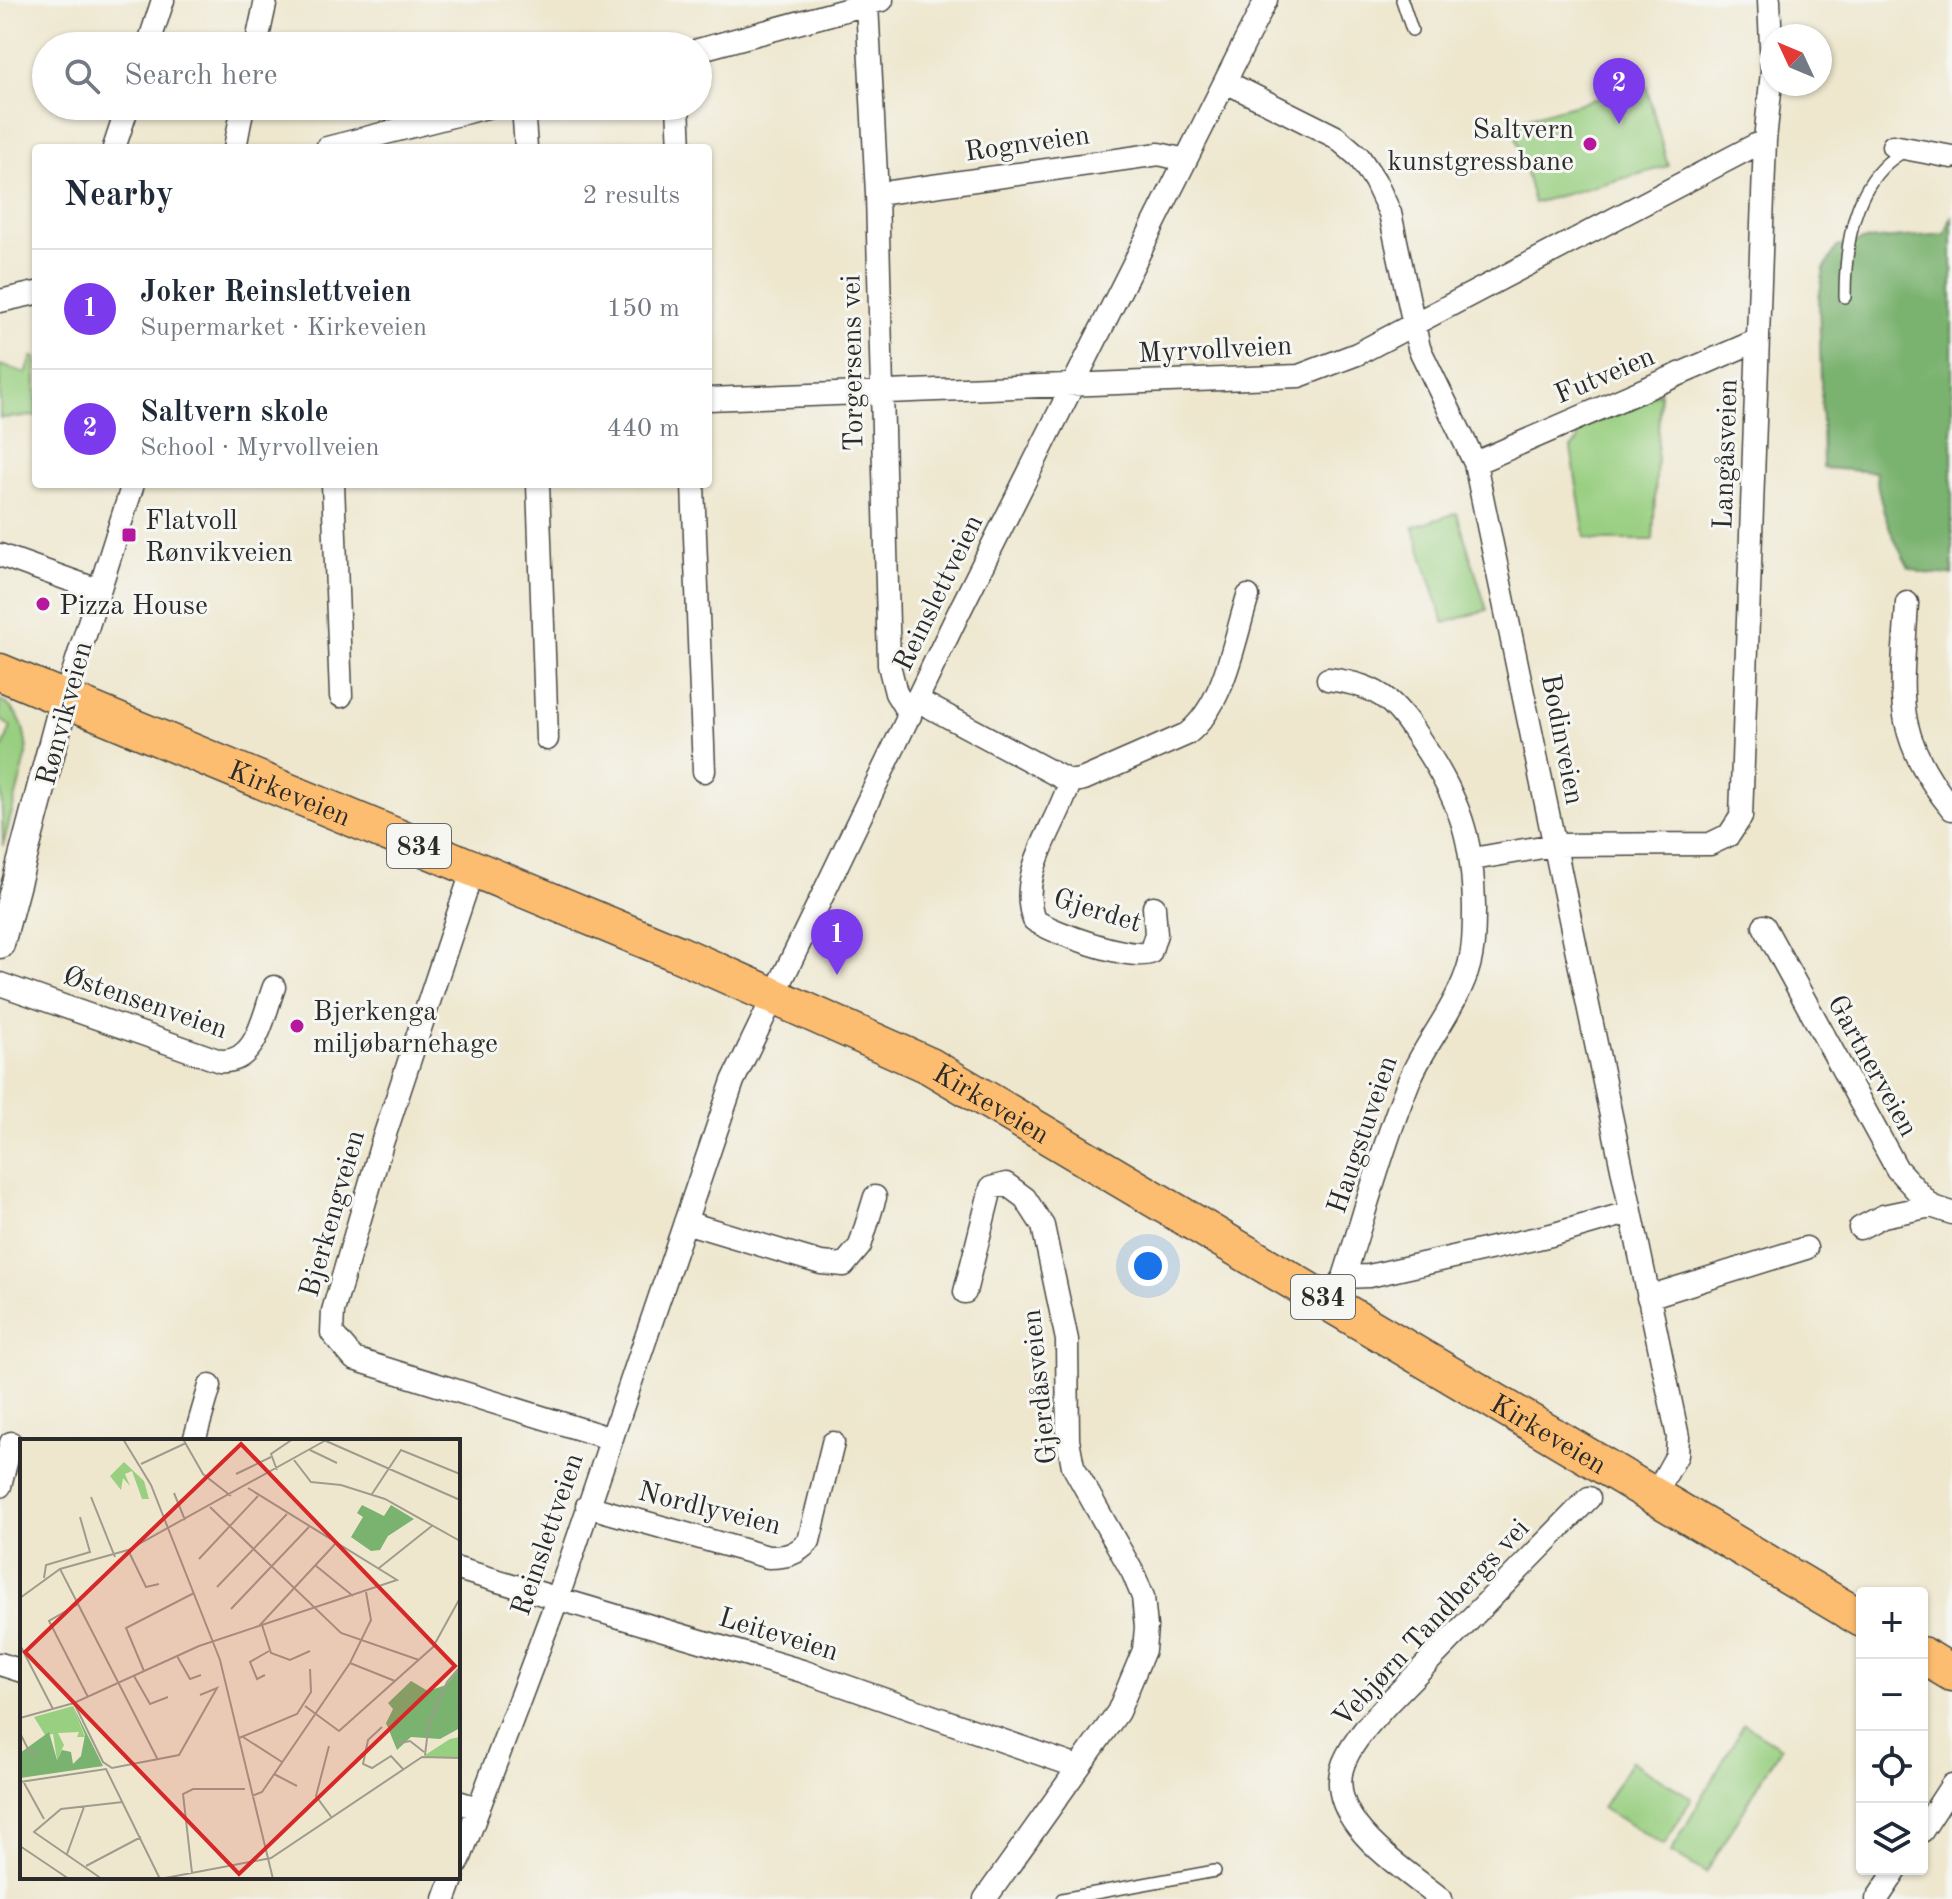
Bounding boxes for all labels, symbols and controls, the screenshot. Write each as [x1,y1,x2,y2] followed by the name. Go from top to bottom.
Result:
[1760,24,1832,96] north arrow
[32,32,712,120] search box
[60,54,104,98] icon: search
[1593,58,1645,124] pin: 2
[124,61,278,91] text: Search here
[1387,117,1574,177] place label: Saltvern kunstgressbane
[963,122,1092,168] street label: Rognveien
[1581,135,1599,153] marker: Saltvern kunstgressbane
[64,179,174,213] text: Nearby
[582,183,680,209] text: 2 results
[838,274,870,452] street label: Torgersens vei
[140,278,412,308] text: Joker Reinslettveien
[82,296,98,322] text: 1
[607,296,680,322] text: 150 m
[140,315,427,341] text: Supermarket · Kirkeveien
[1137,333,1293,369] street label: Myrvollveien
[1551,343,1659,410] street label: Futveien
[1710,378,1744,530] street label: Langåsveien
[140,398,329,428] text: Saltvern skole
[82,416,98,442] text: 2
[607,416,680,442] text: 440 m
[140,435,379,461] text: School · Myrvollveien
[145,508,293,568] place label: Flatvoll Rønvikveien
[890,511,989,676] street label: Reinslettveien
[120,526,138,544] marker: Flatvoll Rønvikveien
[59,593,208,621] place label: Pizza House
[34,595,52,613] marker: Pizza House
[33,639,99,789] street label: Rønvikveien
[1535,672,1587,807] street label: Bodinveien
[224,757,354,833] street label: Kirkeveien
[387,824,451,868] road number: 834
[1050,885,1145,939] street label: Gjerdet
[811,909,863,975] pin: 1
[59,963,231,1045] street label: Østensenveien
[1821,991,1922,1142] street label: Gartnerveien
[313,999,498,1059] place label: Bjerkenga miljøbarnehage
[288,1017,306,1035] marker: Bjerkenga miljøbarnehage
[1324,1053,1404,1217] street label: Haugstuveien
[927,1060,1053,1150] street label: Kirkeveien
[297,1127,371,1300] street label: Bjerkengveien
[1128,1246,1168,1286] your location
[1291,1275,1355,1319] road number: 834
[1019,1308,1063,1466] street label: Gjerdåsveien
[1485,1391,1610,1481] street label: Kirkeveien
[20,1439,460,1879] inset map
[508,1450,590,1620] street label: Reinslettveien
[635,1479,783,1541] street label: Nordlyveien
[1329,1515,1536,1734] street label: Vebjørn Tandbergs vei
[1856,1587,1928,1875] map controls
[1856,1587,1928,1659] button: +
[715,1604,841,1667] street label: Leiteveien
[1856,1659,1928,1731] button: −
[1856,1731,1928,1803] button: locate
[1856,1803,1928,1875] button: layers

